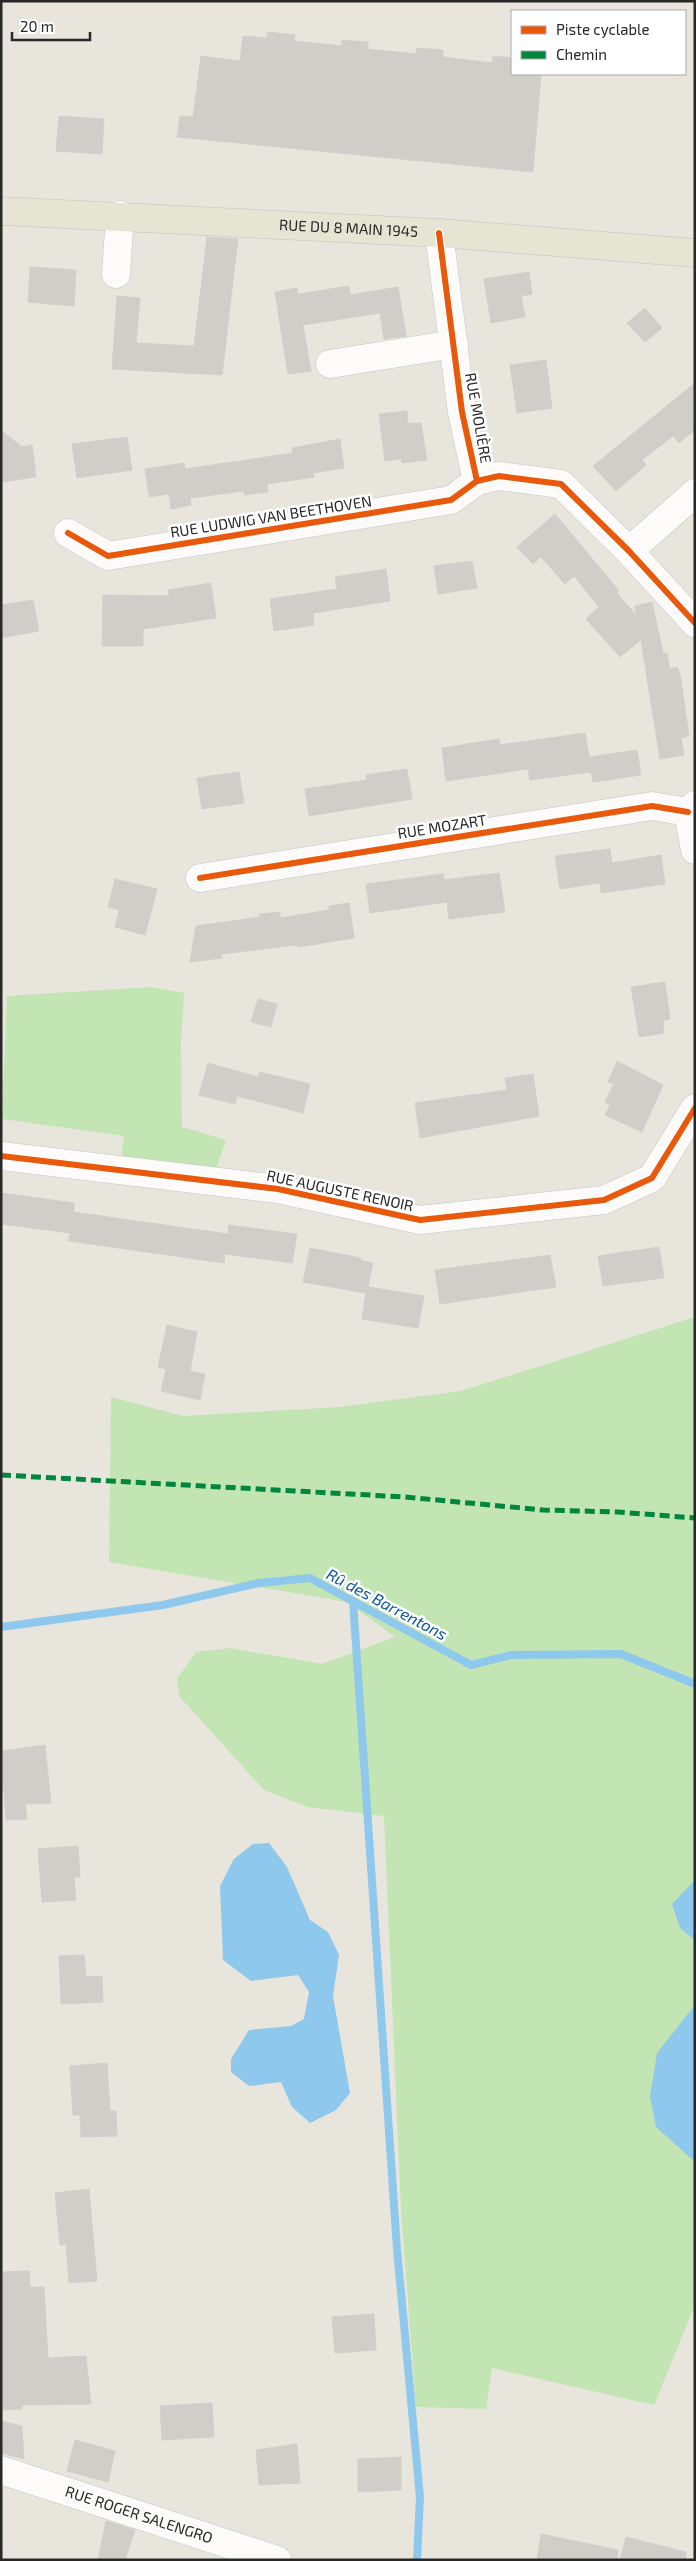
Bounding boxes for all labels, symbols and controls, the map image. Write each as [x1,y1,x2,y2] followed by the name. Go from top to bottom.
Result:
[12,10,90,42] scale bar
[511,10,686,75] legend
[20,17,54,35] text: 20 m
[556,20,650,38] text: Piste cyclable
[556,45,607,63] text: Chemin
[279,215,419,240] street label: RUE DU 8 MAIN 1945
[462,371,496,465] street label: RUE MOLIÈRE
[169,491,373,541] street label: RUE LUDWIG VAN BEETHOVEN
[396,810,488,842] street label: RUE MOZART
[265,1166,415,1214] street label: RUE AUGUSTE RENOIR
[324,1564,451,1643] water label: Rû des Barrentons
[63,2482,215,2546] street label: RUE ROGER SALENGRO

